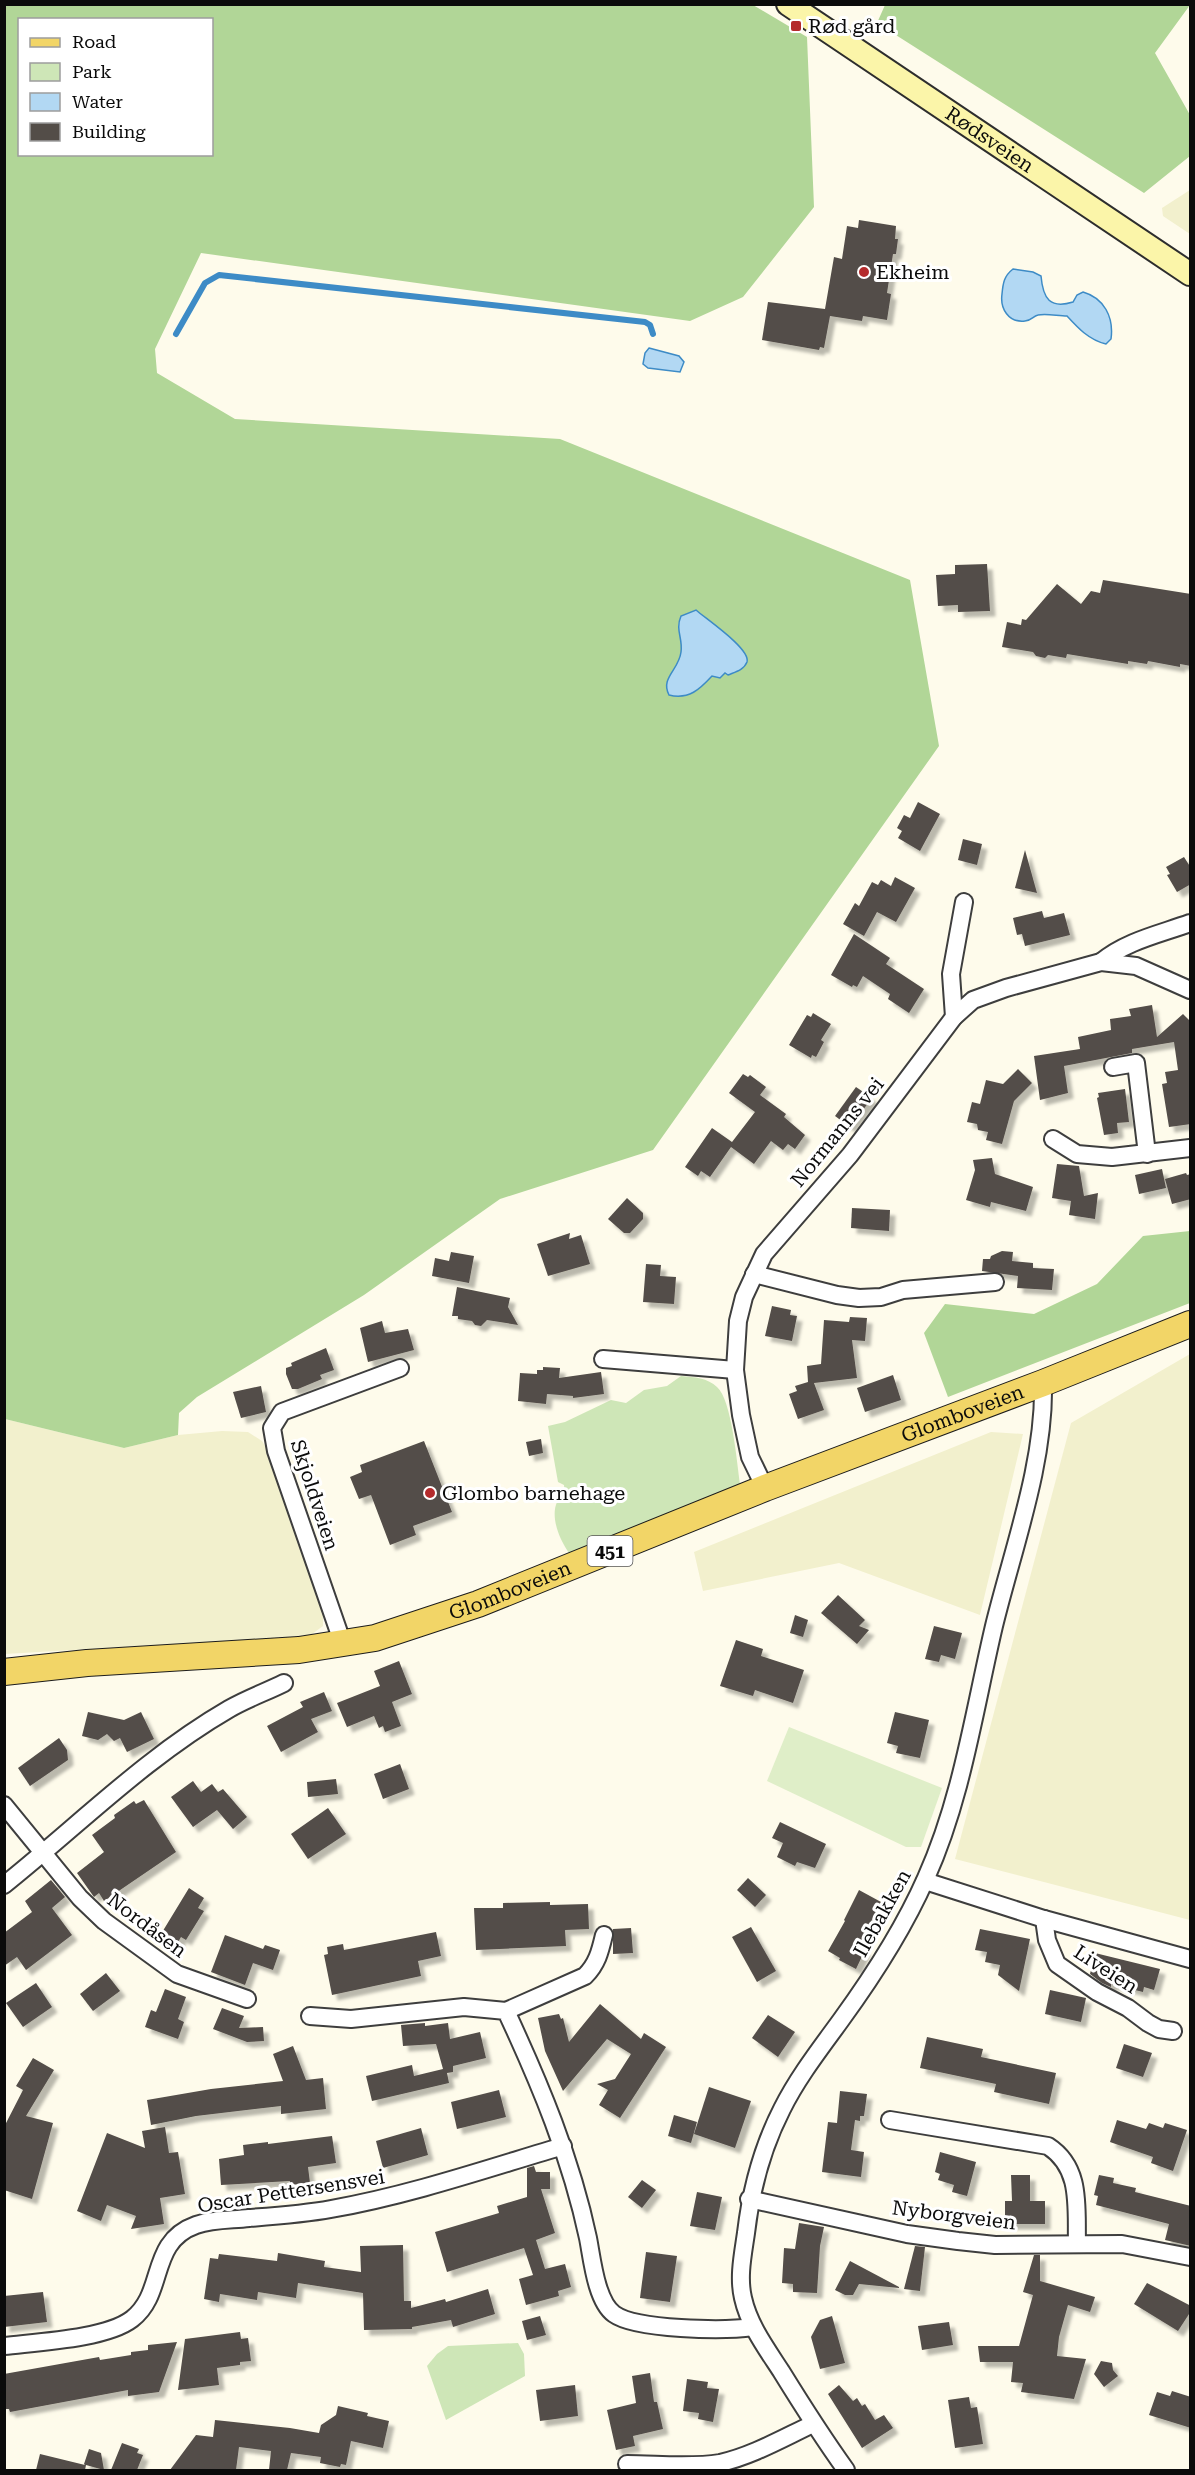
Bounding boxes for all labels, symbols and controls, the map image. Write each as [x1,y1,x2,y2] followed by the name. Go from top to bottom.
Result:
[808,14,896,38] place label: Rød gård
[18,18,213,156] legend
[789,19,803,33] marker: Rød gård
[72,31,117,52] text: Road
[72,61,112,82] text: Park
[72,91,123,112] text: Water
[941,101,1039,178] street label: Rødsveien
[72,121,146,142] text: Building
[876,260,950,284] place label: Ekheim
[857,265,871,279] marker: Ekheim
[785,1072,889,1192] street label: Normanns vei
[898,1379,1027,1447] street label: Glomboveien
[286,1437,344,1553] street label: Skjoldveien
[442,1481,625,1505] place label: Glombo barnehage
[423,1486,437,1500] marker: Glombo barnehage
[588,1536,632,1566] road number: 451
[446,1556,575,1625] street label: Glomboveien
[848,1865,916,1961] street label: Ilebakken
[103,1887,191,1963] street label: Nordåsen
[1070,1940,1142,1999] street label: Liveien
[196,2164,386,2218] street label: Oscar Pettersensvei
[891,2195,1017,2235] street label: Nyborgveien

